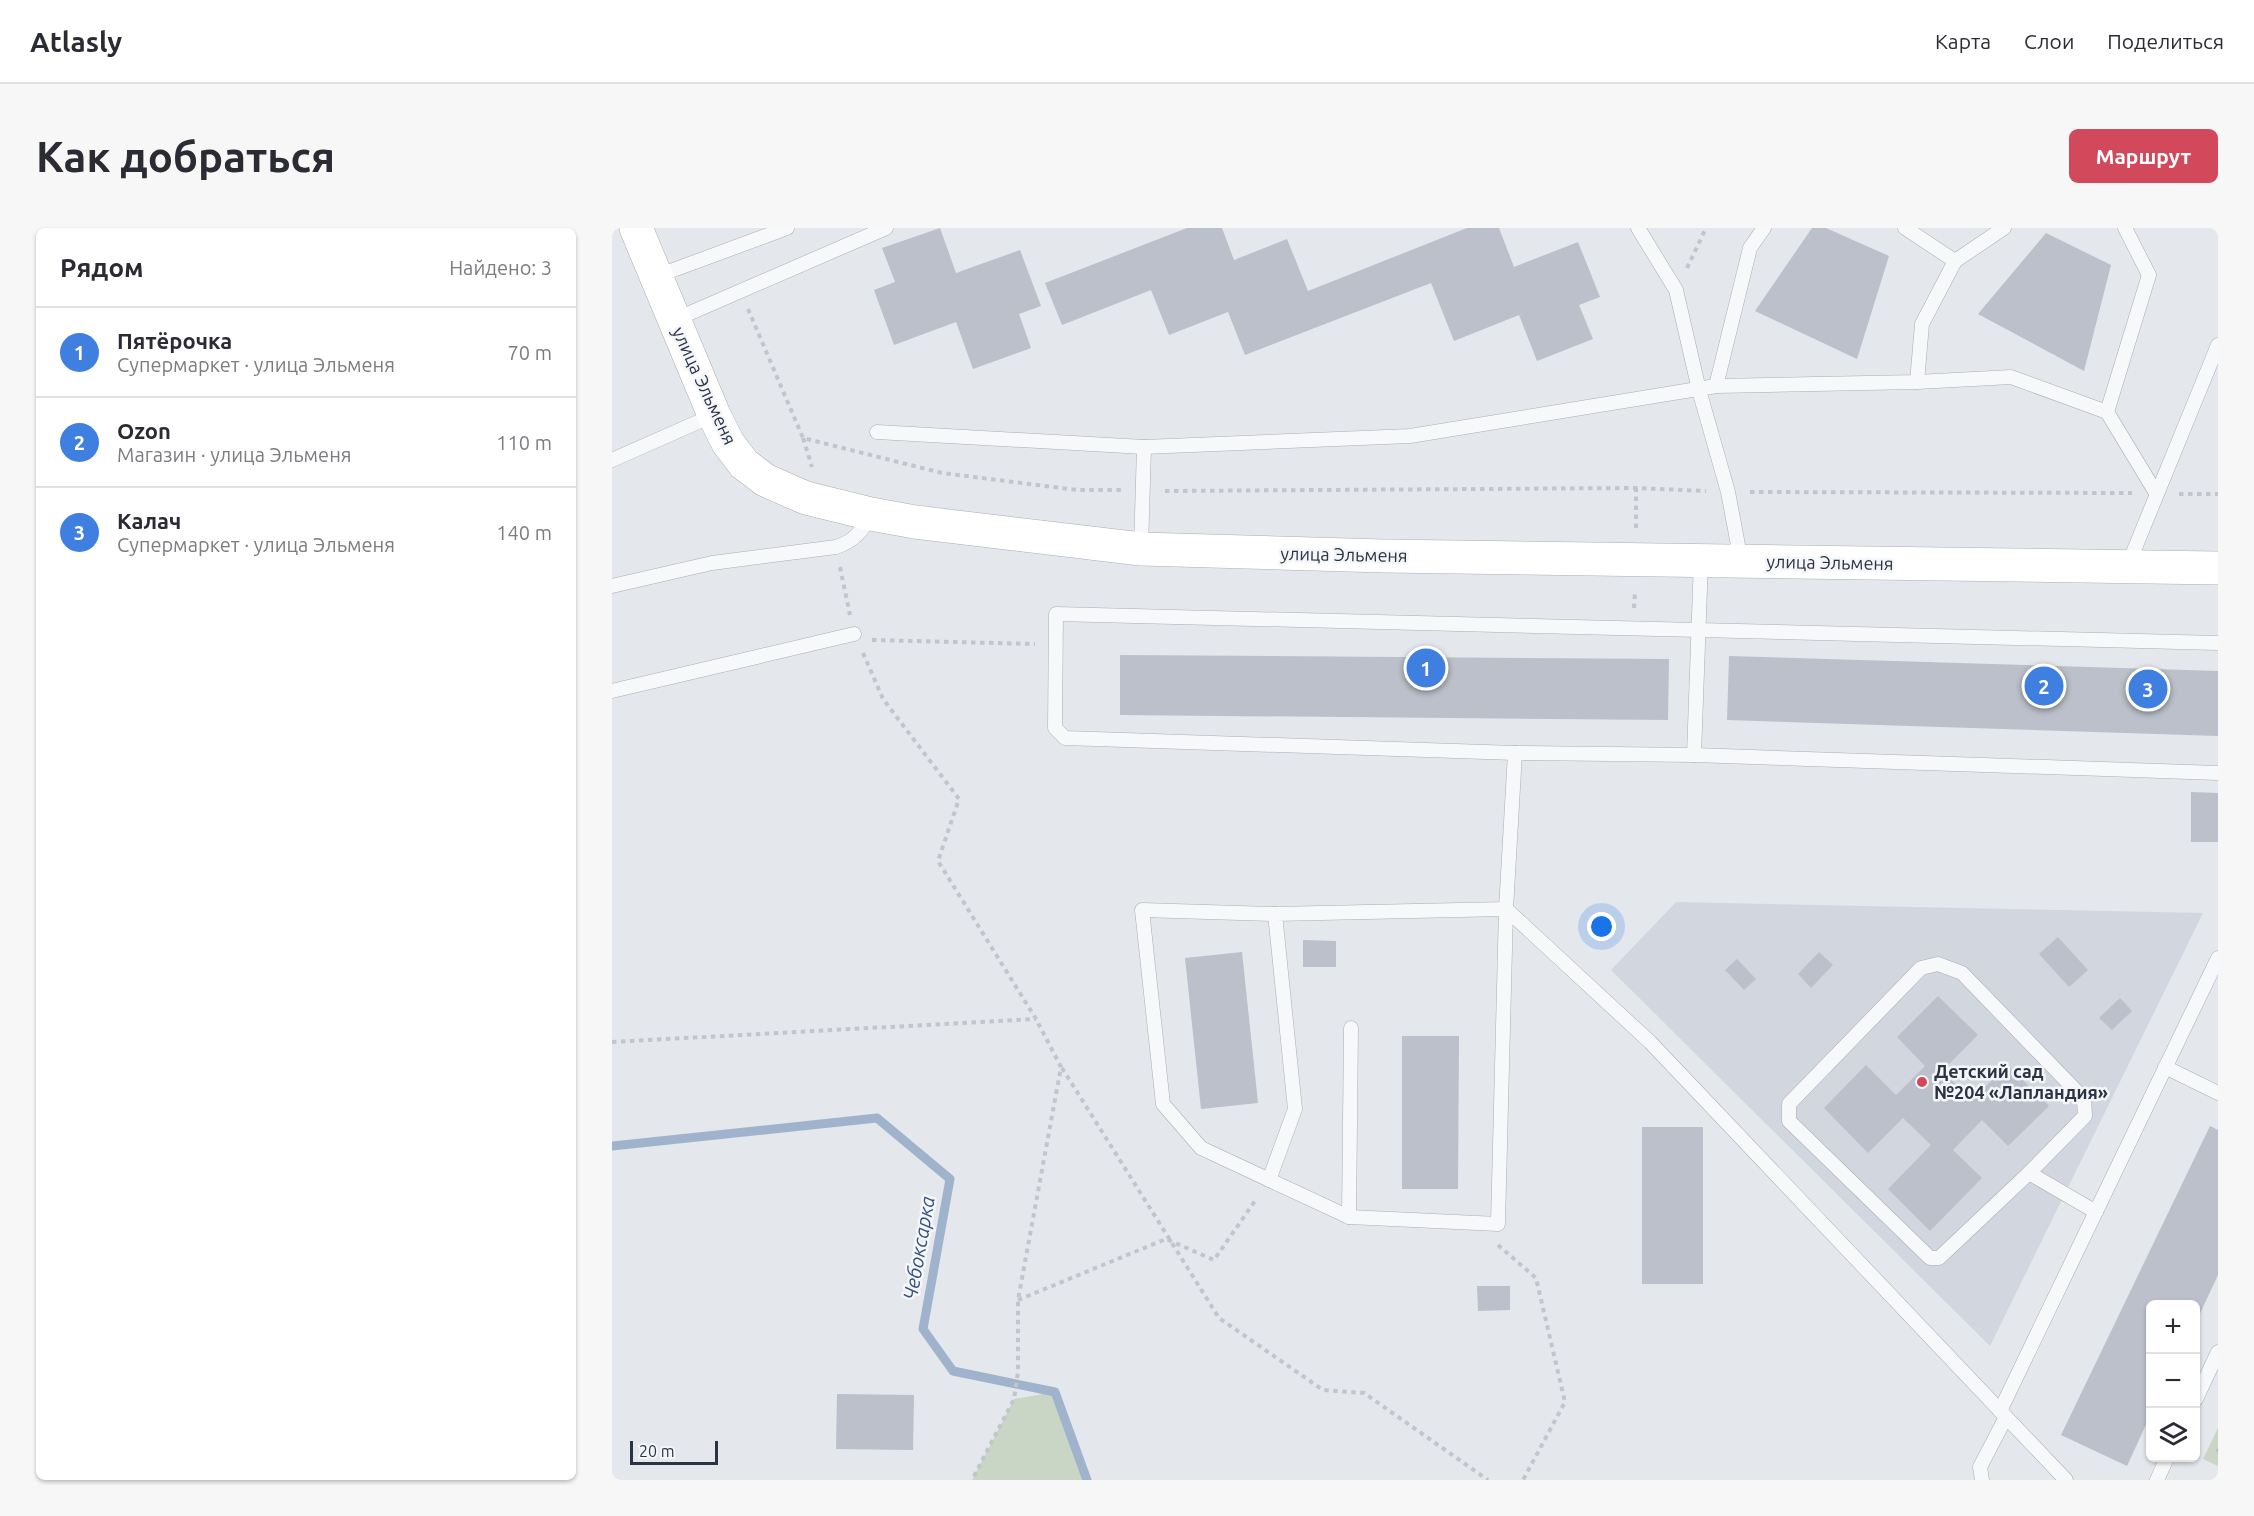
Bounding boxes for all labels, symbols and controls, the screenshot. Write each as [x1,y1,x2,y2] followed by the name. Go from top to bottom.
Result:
[30,26,122,57] text: Atlasly
[1935,29,1991,53] text: Карта
[2024,29,2074,53] text: Слои
[2107,29,2224,53] text: Поделиться
[2069,129,2218,183] button: Маршрут
[36,133,335,180] text: Как добраться
[60,253,144,282] text: Рядом
[449,256,552,279] text: Найдено: 3
[669,324,741,447] street label: улица Эльменя
[117,328,232,353] text: Пятёрочка
[74,341,85,364] text: 1
[508,341,552,364] text: 70 m
[117,353,395,376] text: Супермаркет · улица Эльменя
[117,418,171,443] text: Ozon
[74,431,85,454] text: 2
[496,431,552,454] text: 110 m
[117,443,352,466] text: Магазин · улица Эльменя
[117,508,181,533] text: Калач
[74,521,85,544] text: 3
[496,521,552,544] text: 140 m
[117,533,395,556] text: Супермаркет · улица Эльменя
[1280,543,1408,565] street label: улица Эльменя
[1766,551,1894,573] street label: улица Эльменя
[1406,646,1446,690] pin: 1
[2024,664,2064,708] pin: 2
[2128,666,2168,712] pin: 3
[1587,912,1616,941] your location
[1934,1061,2108,1102] place label: Детский сад №204 «Лапландия»
[1915,1075,1929,1089] marker: Детский сад №204 «Лапландия»
[898,1194,939,1302] water label: Чебоксарка
[2146,1300,2200,1462] map controls
[2146,1300,2200,1354] button: +
[2146,1354,2200,1408] button: −
[2146,1408,2200,1462] button: layers
[630,1438,718,1466] scale bar
[639,1442,675,1460] text: 20 m

